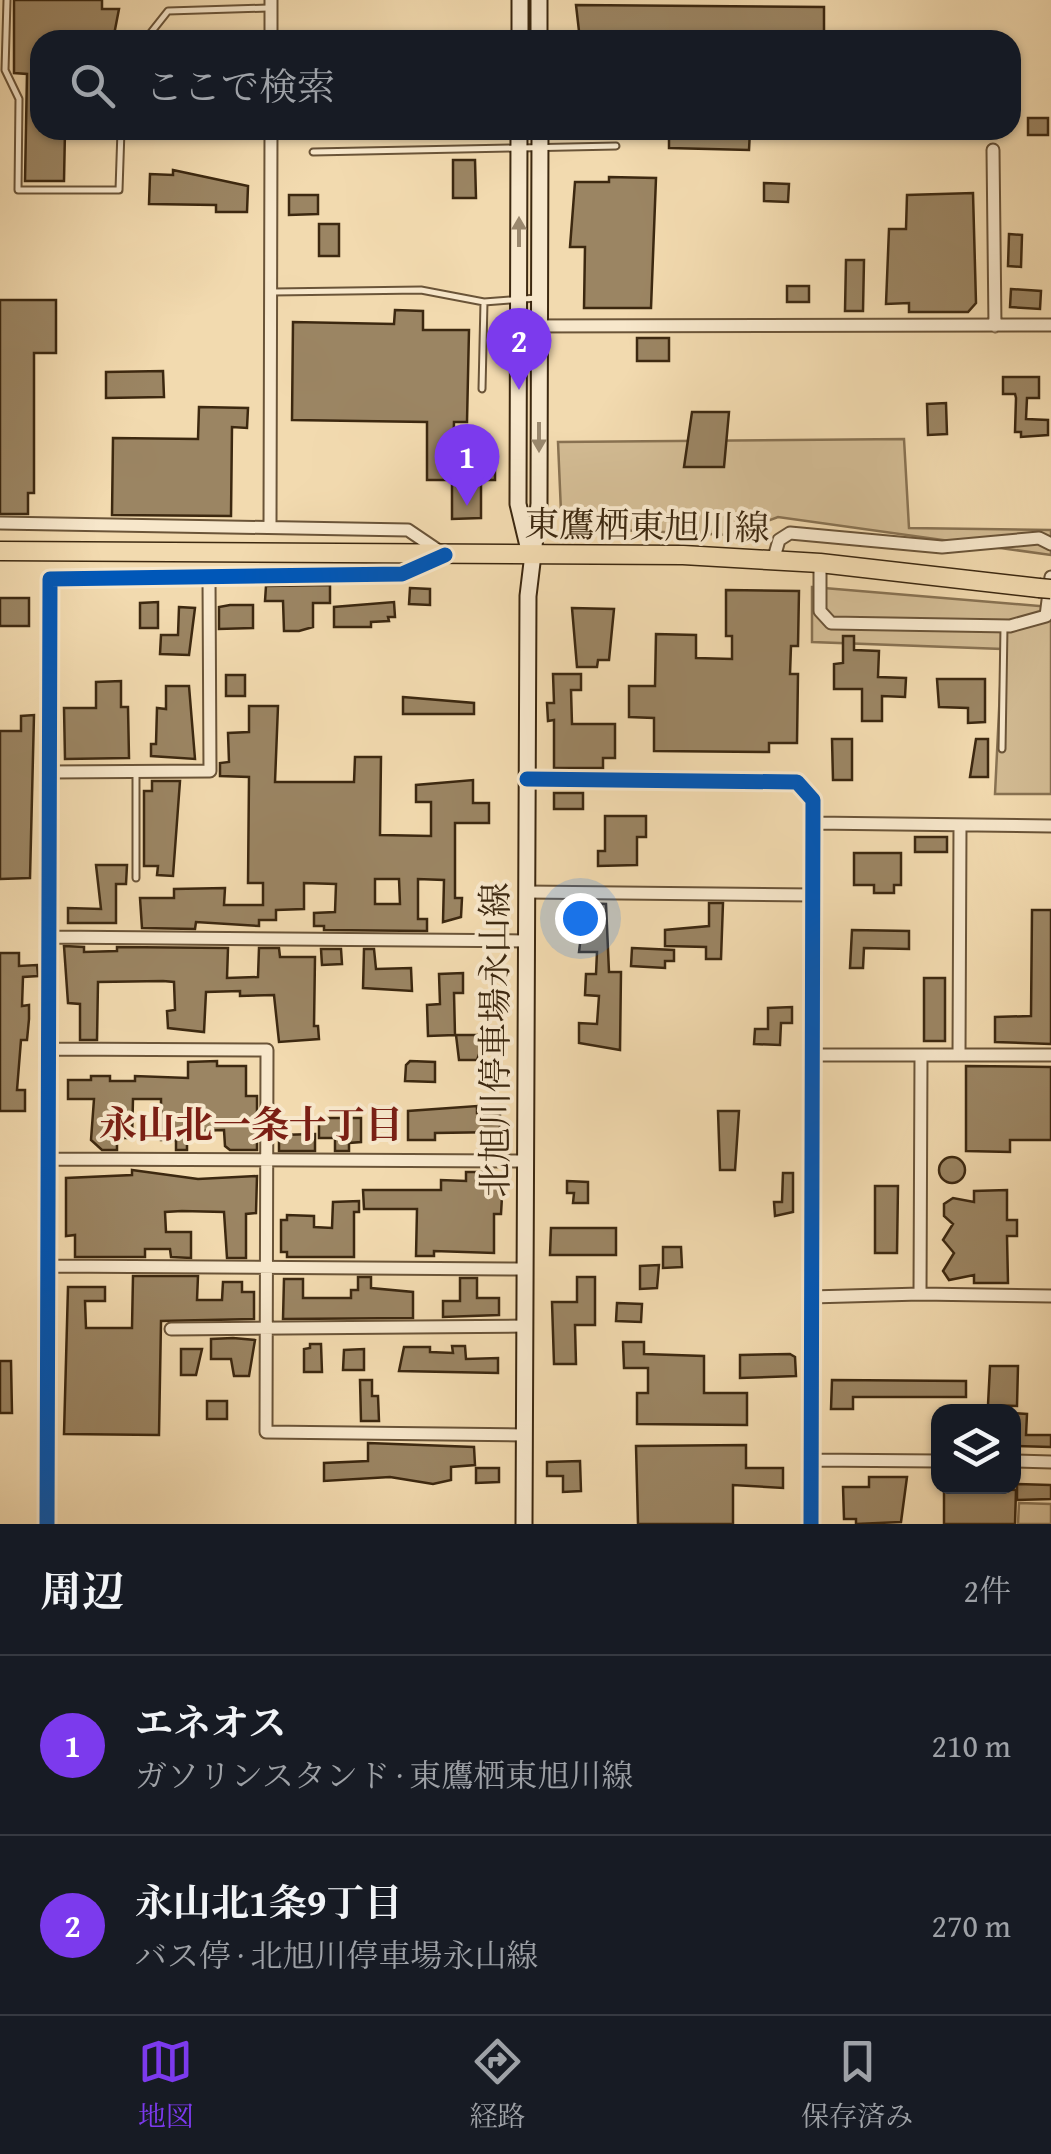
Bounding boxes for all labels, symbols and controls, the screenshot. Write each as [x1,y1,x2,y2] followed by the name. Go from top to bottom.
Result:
[30,30,1021,140] search box
[65,58,120,113] icon: search
[145,58,335,114] text: ここで検索
[511,215,527,247] one-way arrow
[486,308,552,390] pin: 2
[531,422,547,454] one-way arrow
[434,424,500,506] pin: 1
[524,498,770,553] street label: 東鷹栖東旭川線
[469,882,520,1198] street label: 北旭川停車場永山線
[555,893,606,944] your location
[99,1096,403,1152] district label: 永山北一条十丁目
[931,1404,1021,1494] map controls
[931,1404,1021,1494] button: layers
[40,1560,124,1621] text: 周辺
[964,1567,1011,1614] text: 2件
[135,1694,287,1750] text: エネオス
[64,1722,81,1769] text: 1
[932,1722,1011,1769] text: 210 m
[135,1752,633,1799] text: ガソリンスタンド · 東鷹栖東旭川線
[135,1874,402,1930] text: 永山北1条9丁目
[64,1902,81,1949] text: 2
[932,1902,1011,1949] text: 270 m
[135,1932,538,1979] text: バス停 · 北旭川停車場永山線
[138,2034,194,2136] tab: 地図
[469,2034,525,2136] tab: 経路
[801,2034,913,2136] tab: 保存済み

